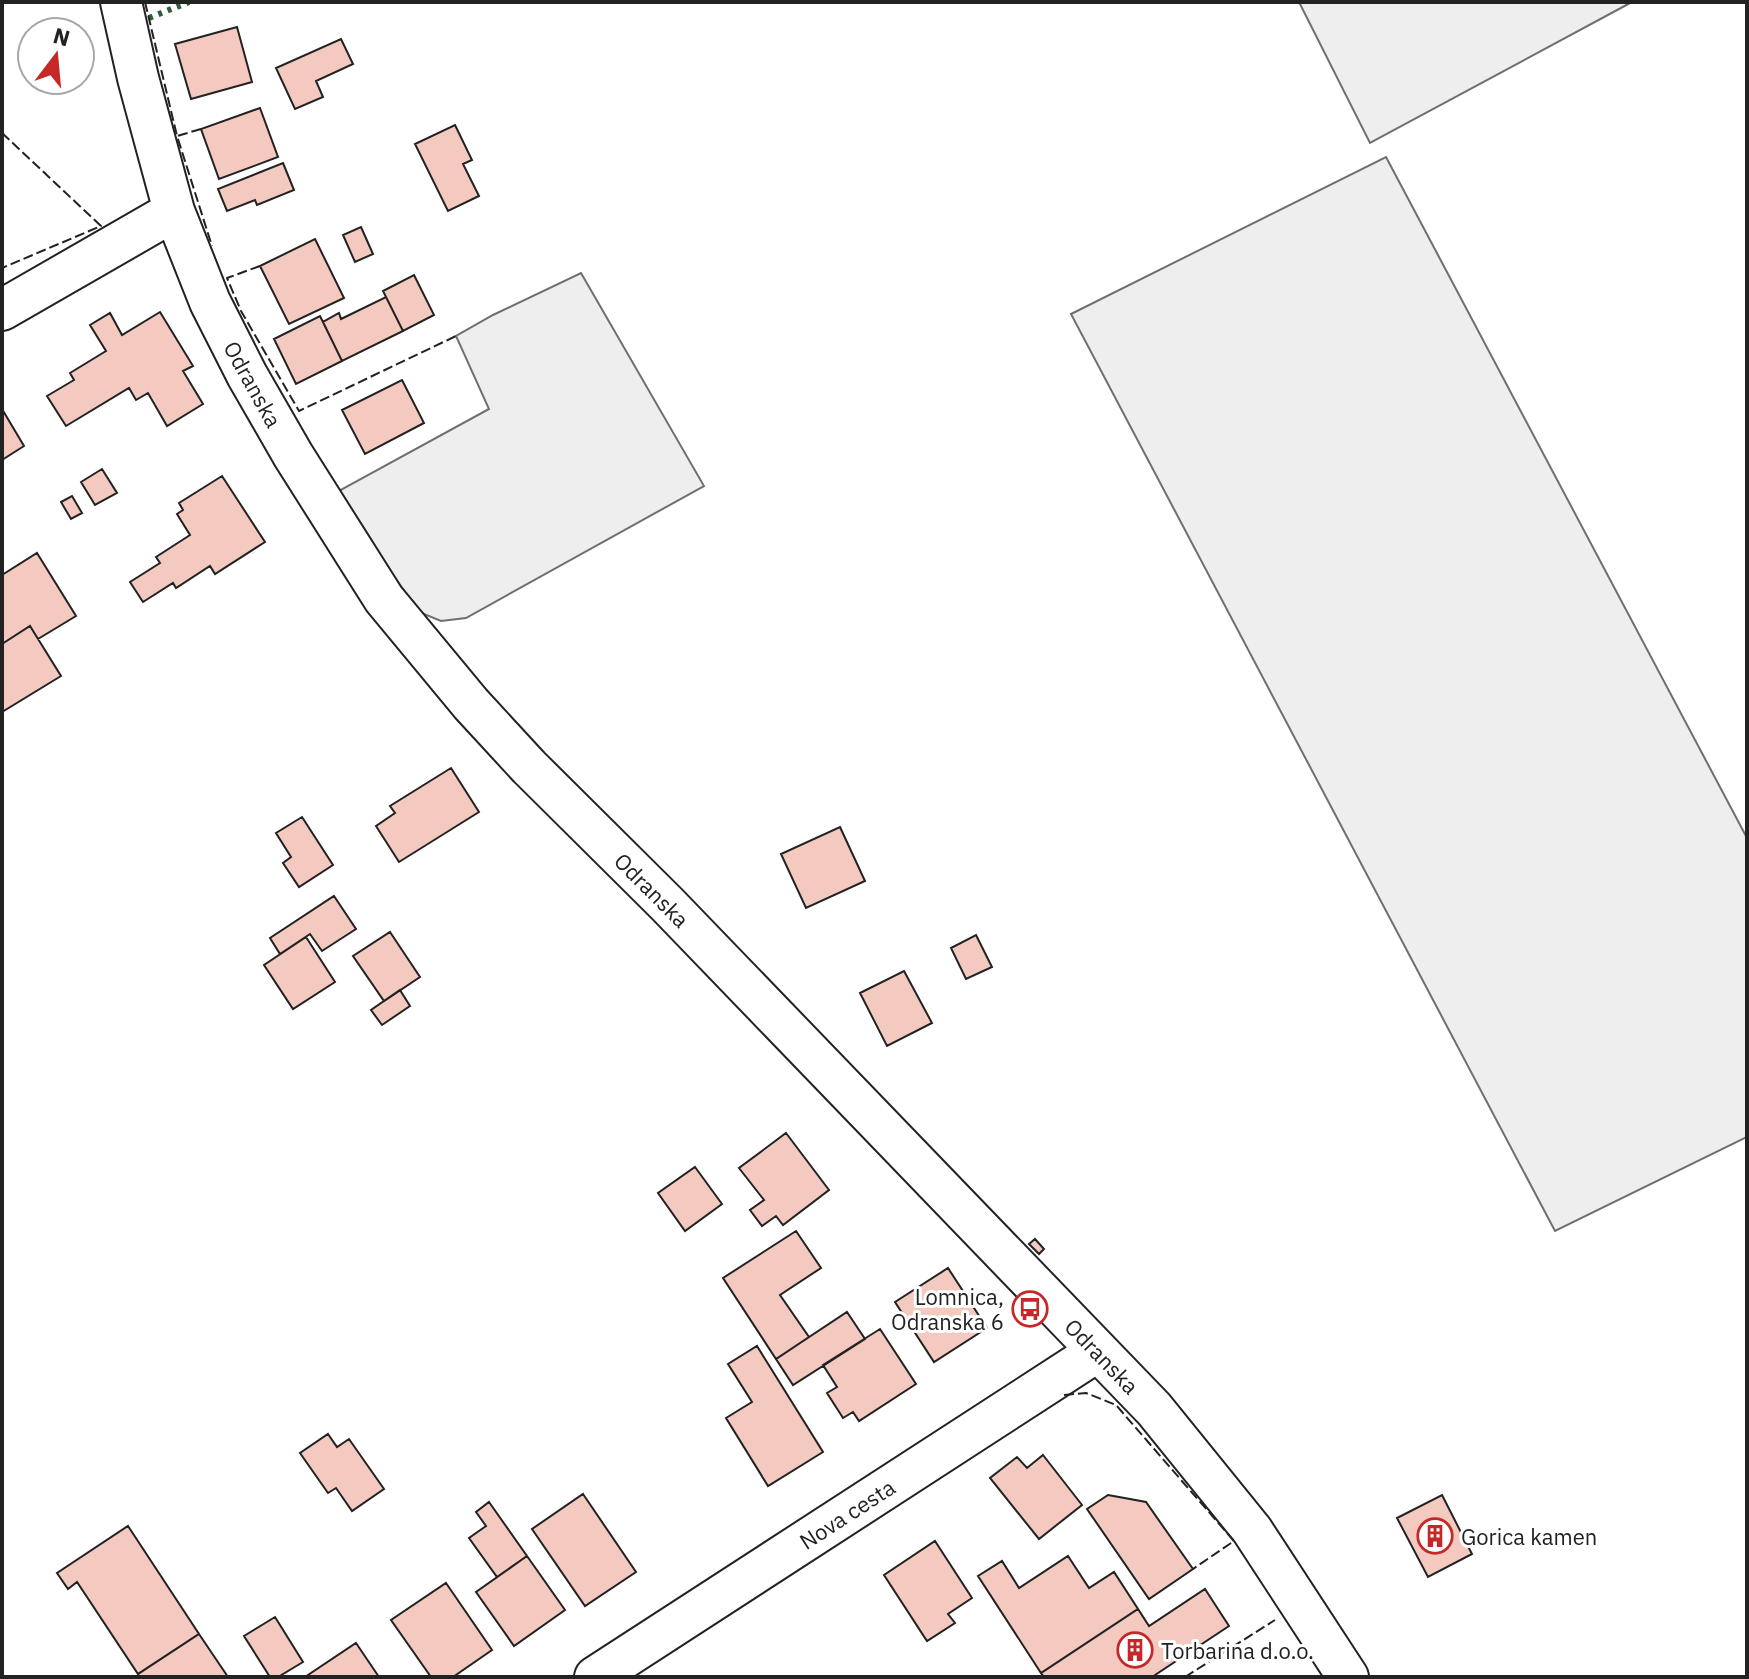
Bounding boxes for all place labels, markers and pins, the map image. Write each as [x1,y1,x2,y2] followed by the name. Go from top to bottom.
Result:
[891,1282,1004,1336] place label: Lomnica, Odranska 6
[1011,1290,1049,1328] bus stop icon: Lomnica, Odranska 6
[1416,1517,1454,1555] building icon: Gorica kamen
[1461,1522,1597,1551] place label: Gorica kamen
[1116,1631,1154,1669] building icon: Torbarina d.o.o.
[1161,1636,1314,1665] place label: Torbarina d.o.o.

